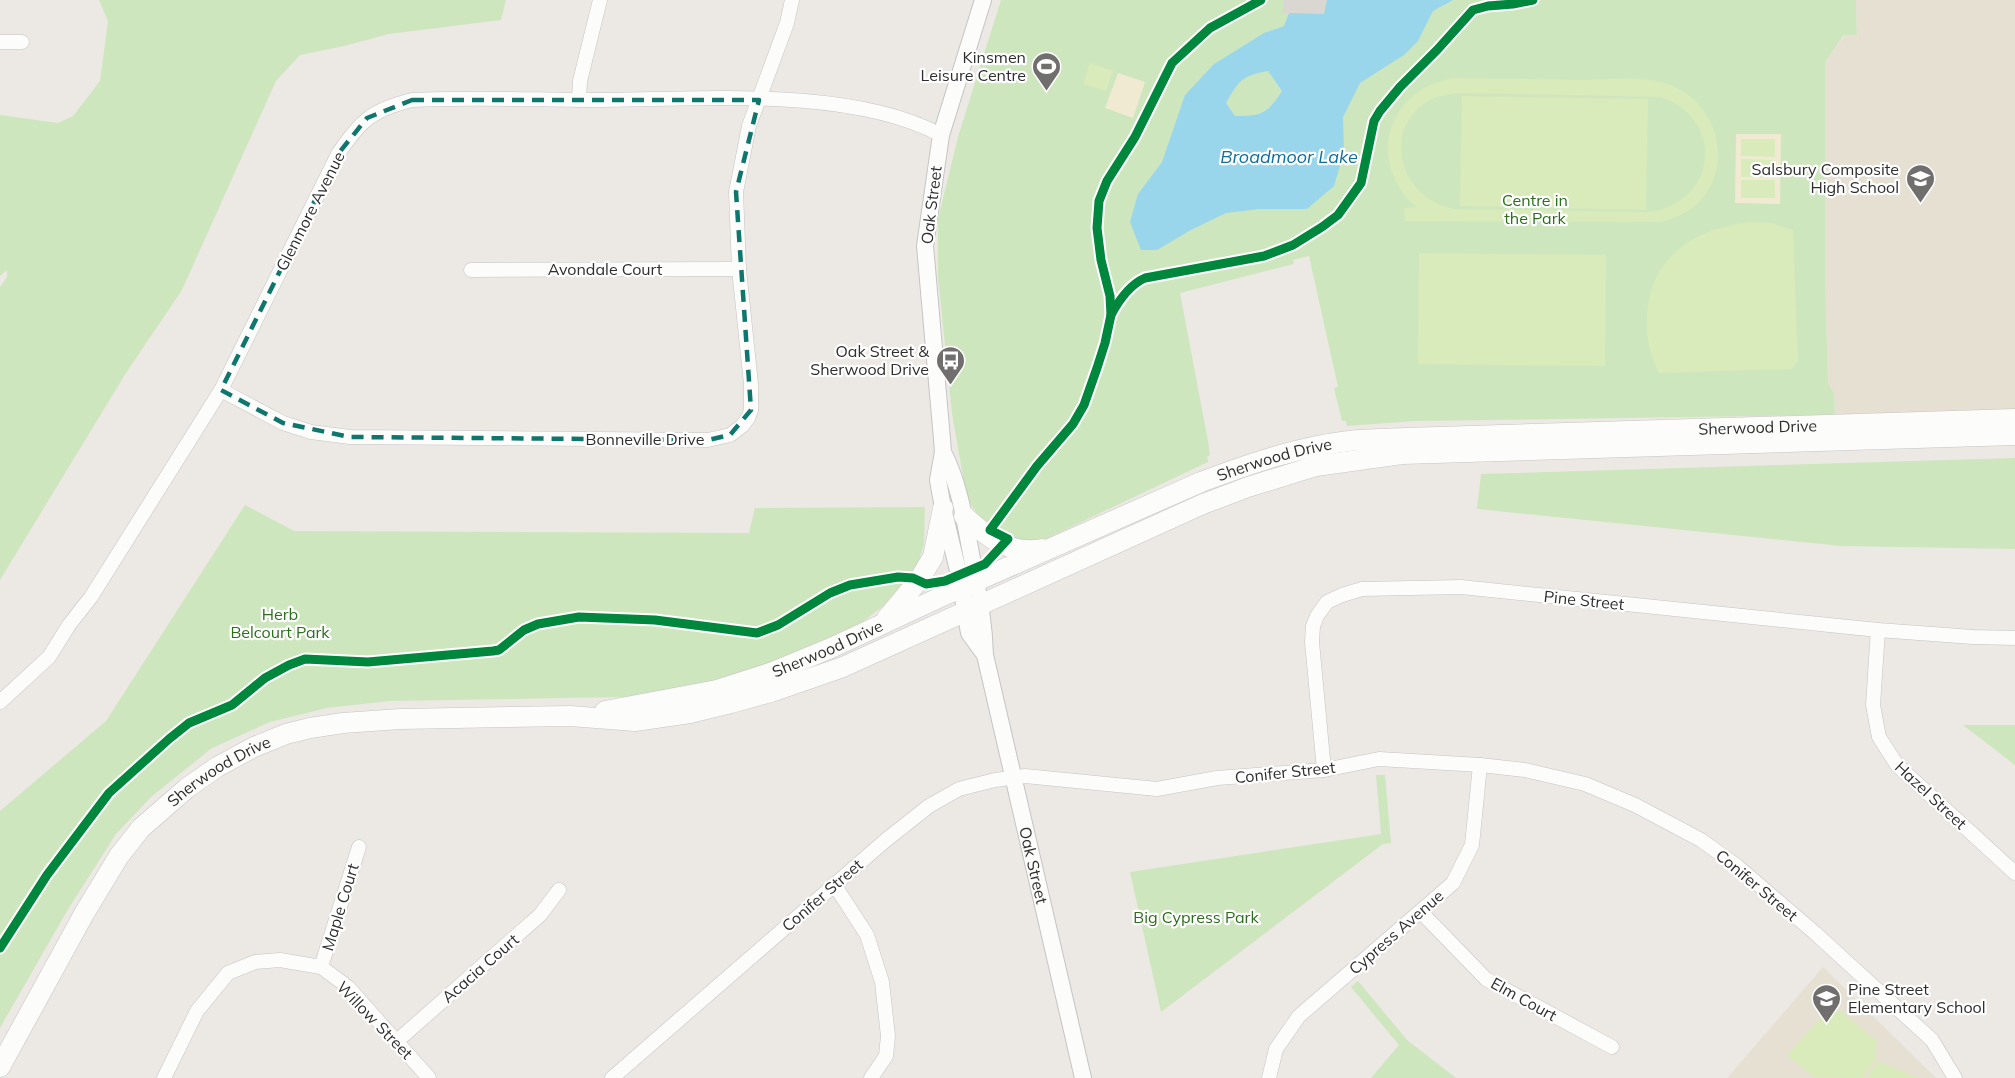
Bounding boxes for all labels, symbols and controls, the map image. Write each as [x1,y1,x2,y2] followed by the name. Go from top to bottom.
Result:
[921,47,1026,85] place label: Kinsmen Leisure Centre
[1031,50,1063,92] sports icon: Kinsmen Leisure Centre
[1220,145,1358,168] water label: Broadmoor Lake
[271,148,349,274] street label: Glenmore Avenue
[1752,159,1899,197] place label: Salsbury Composite High School
[1904,162,1936,204] school or university icon: Salsbury Composite High School
[916,164,946,245] street label: Oak Street
[1502,190,1568,228] park label: Centre in the Park
[548,259,663,279] street label: Avondale Court
[810,341,929,379] place label: Oak Street & Sherwood Drive
[934,344,966,386] bus stop icon: Oak Street & Sherwood Drive
[1698,415,1817,439] street label: Sherwood Drive
[586,429,704,449] street label: Bonneville Drive
[1214,434,1333,485] street label: Sherwood Drive
[1543,586,1626,614] street label: Pine Street
[230,604,330,642] park label: Herb Belcourt Park
[769,615,886,681] street label: Sherwood Drive
[163,731,273,811] street label: Sherwood Drive
[1234,757,1337,787] street label: Conifer Street
[1891,757,1971,834] street label: Hazel Street
[1015,825,1052,906] street label: Oak Street
[1712,845,1802,925] street label: Conifer Street
[777,854,867,936] street label: Conifer Street
[317,861,363,953] street label: Maple Court
[1345,885,1447,979] street label: Cypress Avenue
[1133,907,1259,927] park label: Big Cypress Park
[438,929,523,1007] street label: Acacia Court
[1488,973,1561,1025] street label: Elm Court
[333,977,417,1063] street label: Willow Street
[1848,979,1986,1017] place label: Pine Street Elementary School
[1811,982,1843,1024] school or university icon: Pine Street Elementary School

